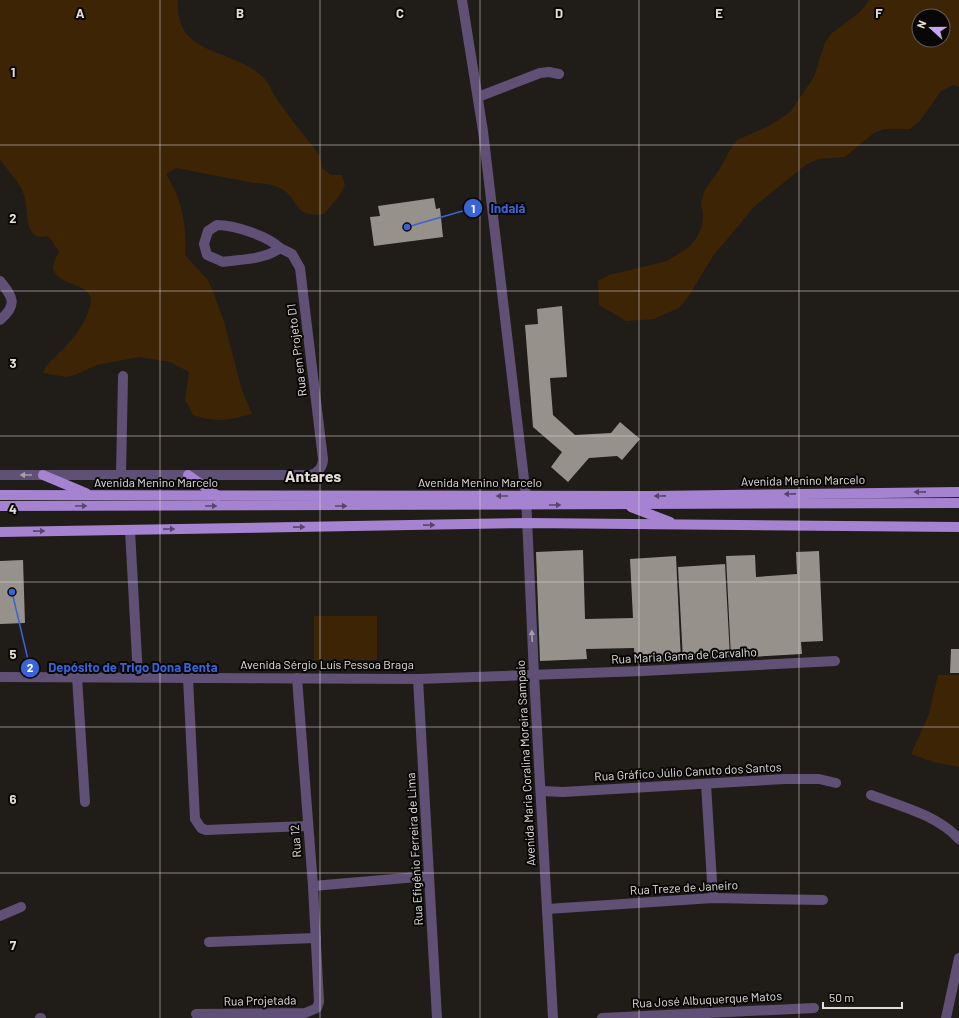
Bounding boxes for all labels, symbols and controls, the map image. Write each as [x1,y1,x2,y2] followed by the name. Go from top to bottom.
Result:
[76,5,85,21] text: A
[236,5,244,21] text: B
[396,5,404,21] text: C
[555,5,563,21] text: D
[715,5,723,21] text: E
[875,5,883,21] text: F
[911,8,951,48] north arrow
[914,18,929,30] text: N
[11,64,15,80] text: 1
[463,196,534,221] callout: Indaiá
[491,200,526,216] text: Indaiá
[471,201,475,215] text: 1
[9,210,17,226] text: 2
[283,303,309,397] street label: Rua em Projeto D1
[9,355,17,371] text: 3
[285,466,341,485] district label: Antares
[19,472,32,478] one-way arrow
[741,472,865,488] street label: Avenida Menino Marcelo
[94,475,218,489] street label: Avenida Menino Marcelo
[418,475,542,489] street label: Avenida Menino Marcelo
[914,489,926,496] one-way arrow
[784,491,796,498] one-way arrow
[495,493,508,499] one-way arrow
[653,493,666,499] one-way arrow
[9,501,17,517] text: 4
[549,502,561,509] one-way arrow
[75,503,88,509] one-way arrow
[205,503,218,509] one-way arrow
[335,503,348,509] one-way arrow
[423,522,436,528] one-way arrow
[293,524,306,530] one-way arrow
[163,526,176,532] one-way arrow
[33,528,46,534] one-way arrow
[528,630,535,642] one-way arrow
[611,644,757,666] street label: Rua Maria Gama de Carvalho
[9,646,17,662] text: 5
[20,655,225,680] callout: Depósito de Trigo Dona Benta
[240,657,414,671] street label: Avenida Sérgio Luís Pessoa Braga
[48,659,218,675] text: Depósito de Trigo Dona Benta
[27,660,34,674] text: 2
[513,660,537,866] street label: Avenida Maria Coralina Moreira Sampaio
[594,759,782,783] street label: Rua Gráfico Júlio Canuto dos Santos
[403,772,425,926] street label: Rua Efigênio Ferreira de Lima
[10,791,17,807] text: 6
[287,824,303,858] street label: Rua 12
[629,877,738,897] street label: Rua Treze de Janeiro
[10,937,17,953] text: 7
[823,984,902,1010] scale bar
[632,988,782,1010] street label: Rua José Albuquerque Matos
[829,990,854,1004] text: 50 m
[224,992,296,1008] street label: Rua Projetada

